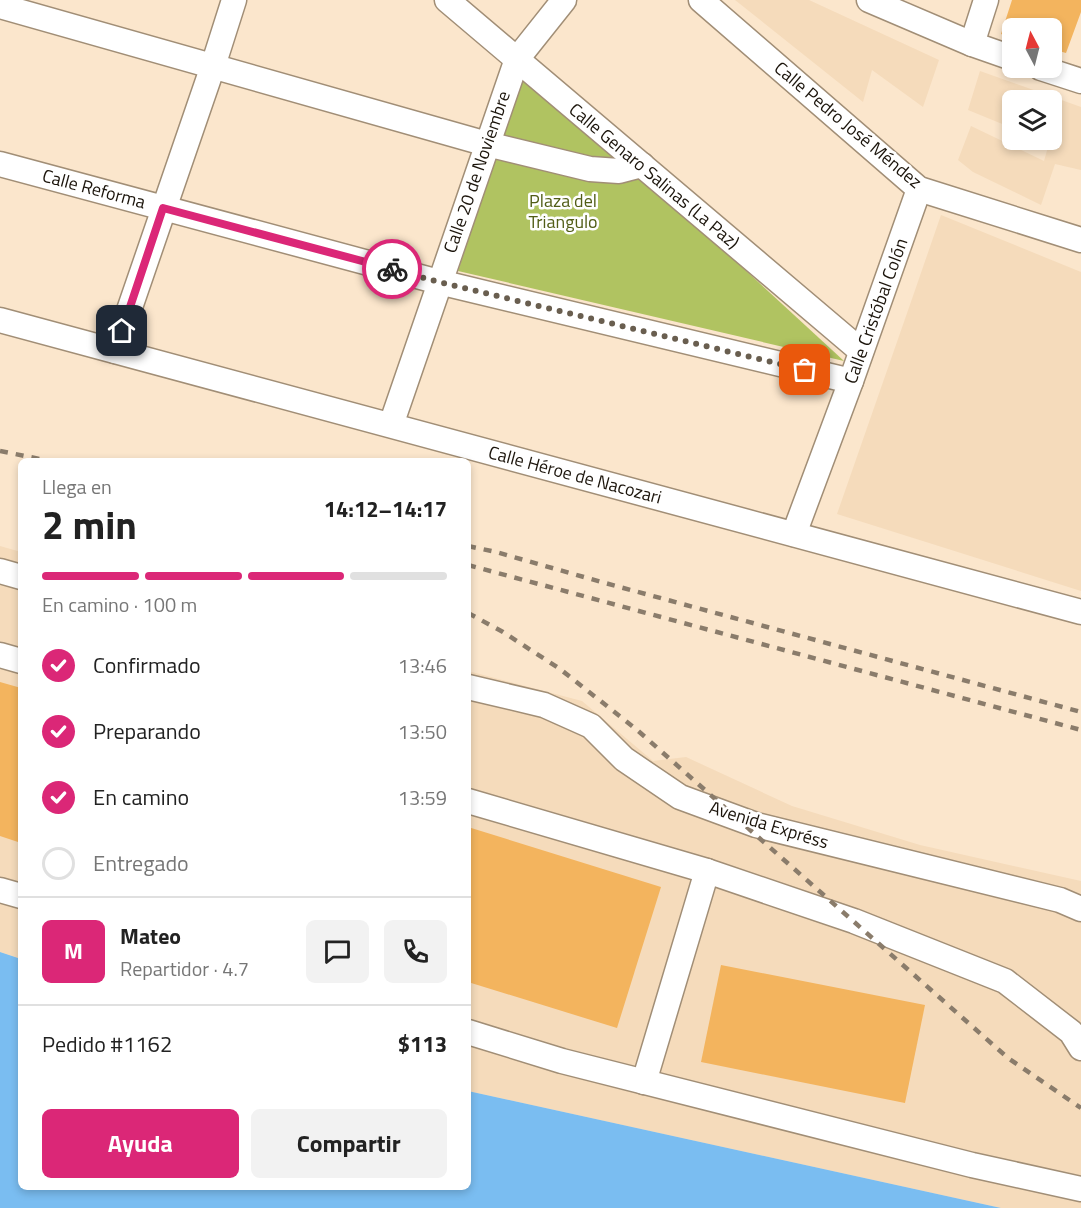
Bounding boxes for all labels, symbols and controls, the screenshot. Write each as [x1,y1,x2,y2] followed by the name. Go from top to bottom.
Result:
[1002,18,1062,78] north arrow
[1002,18,1062,150] map controls
[769,55,928,195] street label: Calle Pedro José Méndez
[436,87,517,256] street label: Calle 20 de Noviembre
[1002,90,1062,150] button: layers
[563,96,745,255] street label: Calle Genaro Salinas (La Paz)
[40,162,149,215] street label: Calle Reforma
[528,187,598,235] park label: Plaza del Triangulo
[837,234,914,387] street label: Calle Cristóbal Colón
[362,239,422,299] courier
[376,253,409,286] icon: bike
[96,305,147,356] pin
[105,314,138,347] icon: home
[779,344,830,395] pin
[788,353,821,386] icon: bag
[486,438,665,511] street label: Calle Héroe de Nacozari
[42,471,112,502] text: Llega en
[324,492,447,526] text: 14:12–14:17
[42,495,137,554] text: 2 min
[42,589,197,620] text: En camino · 100 m
[93,648,201,682] text: Confirmado
[42,649,75,682] icon: check
[398,650,447,681] text: 13:46
[93,714,201,748] text: Preparando
[42,715,75,748] icon: check
[398,716,447,747] text: 13:50
[93,780,189,814] text: En camino
[42,781,75,814] icon: check
[398,782,447,813] text: 13:59
[706,794,832,855] street label: Avenida Expréss
[93,846,189,880] text: Entregado
[120,919,181,953] text: Mateo
[306,920,369,983] button: chat
[384,920,447,983] button: phone
[64,934,83,968] text: M
[120,953,249,984] text: Repartidor · 4.7
[42,1027,172,1061] text: Pedido #1162
[398,1027,447,1061] text: $113
[42,1109,239,1178] button: Ayuda
[251,1109,447,1178] button: Compartir

